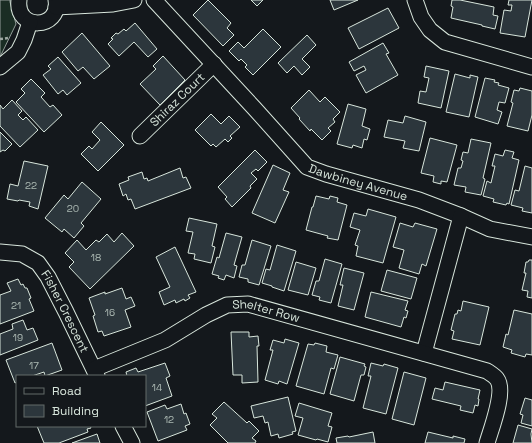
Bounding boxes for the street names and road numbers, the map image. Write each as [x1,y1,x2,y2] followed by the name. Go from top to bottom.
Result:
[146,69,208,130] street label: Shiraz Court
[306,160,409,204] street label: Dawbiney Avenue
[38,267,92,355] street label: Fisher Crescent
[232,296,302,326] street label: Shelter Row

